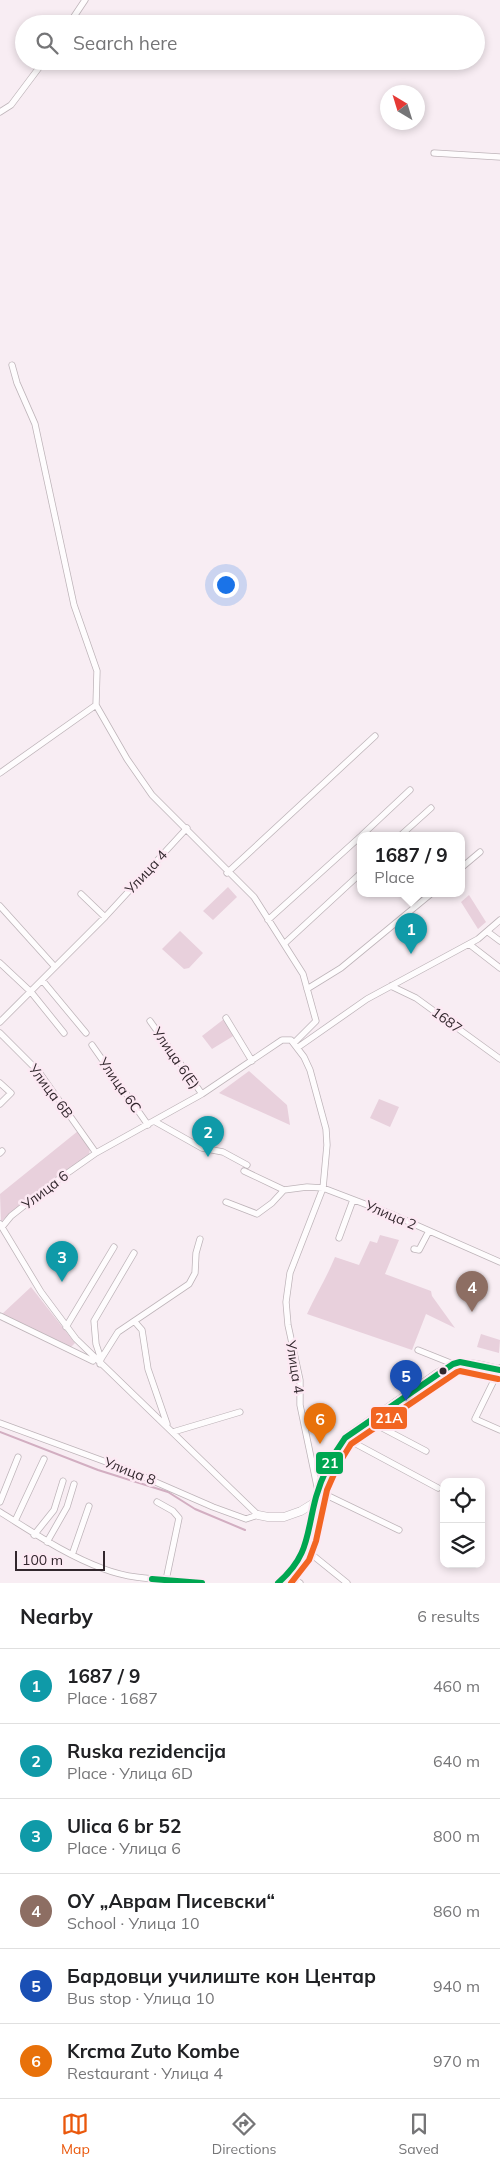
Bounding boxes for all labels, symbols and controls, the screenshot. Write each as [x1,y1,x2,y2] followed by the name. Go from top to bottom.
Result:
[15,15,485,70] search box
[33,29,61,57] icon: search
[73,31,177,55] text: Search here
[380,85,425,130] north arrow
[213,572,239,598] your location
[357,832,465,897] popup
[374,843,448,867] text: 1687 / 9
[120,846,171,899] street label: Улица 4
[374,867,415,887] text: Place
[395,913,427,954] pin: 1
[428,1003,466,1037] street label: 1687
[148,1023,204,1092] street label: Улица 6(E)
[94,1053,146,1116] street label: Улица 6C
[24,1059,77,1122] street label: Улица 6B
[192,1116,224,1157] pin: 2
[17,1167,72,1214] street label: Улица 6
[362,1196,419,1234] street label: Улица 2
[46,1241,78,1282] pin: 3
[456,1271,488,1312] pin: 4
[282,1338,308,1396] street label: Улица 4
[390,1360,422,1401] pin: 5
[438,1366,448,1376] unlabelled marker
[304,1403,336,1444] pin: 6
[370,1406,408,1430] line badge: 21A
[375,1409,403,1427] text: 21A
[315,1451,344,1475] line badge: 21
[101,1453,158,1489] street label: Улица 8
[322,1454,338,1472] text: 21
[440,1478,485,1568] map controls
[440,1478,485,1523] button: locate
[440,1523,485,1568] button: layers
[15,1548,105,1571] scale bar
[22,1551,63,1569] text: 100 m
[20,1603,93,1629] text: Nearby
[417,1606,480,1626] text: 6 results
[67,1664,140,1688] text: 1687 / 9
[31,1676,41,1696] text: 1
[433,1676,480,1696] text: 460 m
[67,1688,158,1708] text: Place · 1687
[67,1739,226,1763] text: Ruska rezidencija
[31,1751,41,1771] text: 2
[433,1751,480,1771] text: 640 m
[67,1763,193,1783] text: Place · Улица 6D
[67,1814,181,1838] text: Ulica 6 br 52
[31,1826,41,1846] text: 3
[433,1826,480,1846] text: 800 m
[67,1838,181,1858] text: Place · Улица 6
[67,1889,275,1913] text: ОУ „Аврам Писевски“
[31,1901,41,1921] text: 4
[433,1901,480,1921] text: 860 m
[67,1913,200,1933] text: School · Улица 10
[67,1964,376,1988] text: Бардовци училиште кон Центар
[31,1976,41,1996] text: 5
[433,1976,480,1996] text: 940 m
[67,1988,215,2008] text: Bus stop · Улица 10
[67,2039,240,2063] text: Krcma Zuto Kombe
[31,2051,41,2071] text: 6
[433,2051,480,2071] text: 970 m
[67,2063,223,2083] text: Restaurant · Улица 4
[61,2110,90,2158] tab: Map
[212,2110,277,2158] tab: Directions
[399,2110,439,2158] tab: Saved

